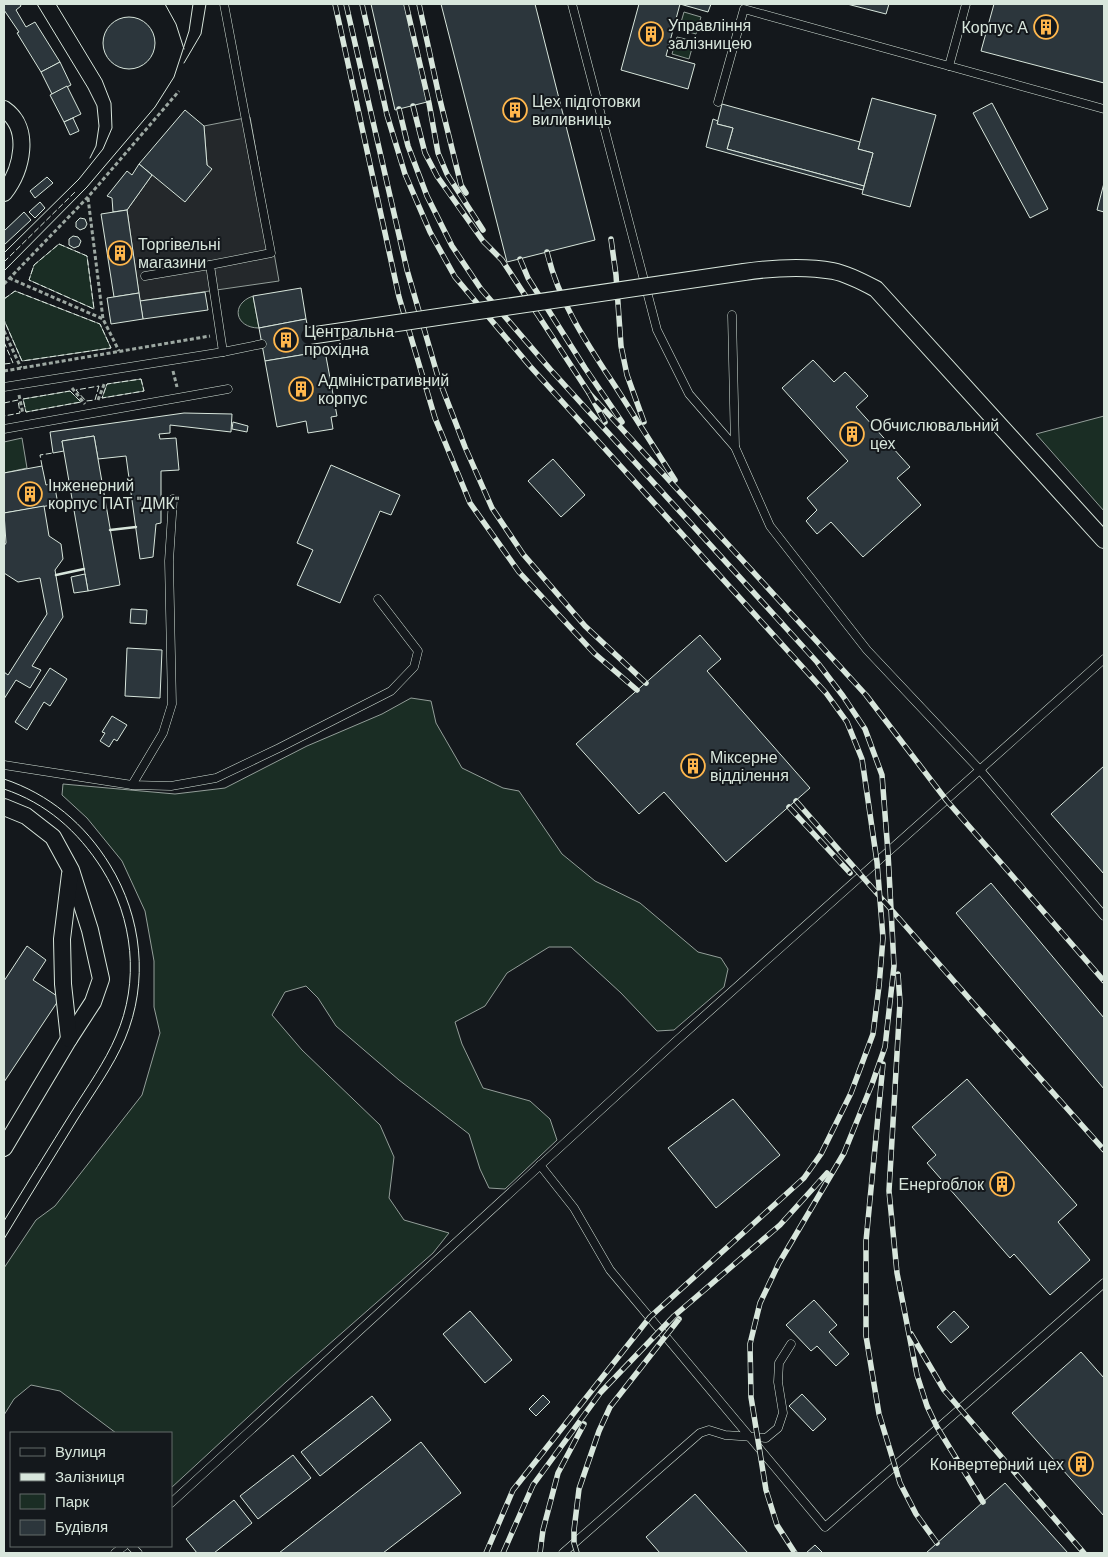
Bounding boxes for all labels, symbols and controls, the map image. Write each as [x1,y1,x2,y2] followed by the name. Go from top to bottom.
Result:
[1033,14,1059,40] building icon: Корпус А
[668,15,752,54] place label: Управління залізницею
[961,17,1028,38] place label: Корпус А
[638,21,664,47] building icon: Управління залізницею
[532,91,641,130] place label: Цех підготовки виливниць
[502,97,528,123] building icon: Цех підготовки виливниць
[138,234,220,273] place label: Торгівельні магазини
[107,240,133,266] building icon: Торгівельні магазини
[304,321,394,360] place label: Центральна прохідна
[273,327,299,353] building icon: Центральна прохідна
[318,370,449,409] place label: Адміністративний корпус
[288,376,314,402] building icon: Адміністративний корпус
[870,415,999,454] place label: Обчислювальний цех
[839,421,865,447] building icon: Обчислювальний цех
[48,475,180,514] place label: Інженерний корпус ПАТ "ДМК"
[17,481,43,507] building icon: Інженерний корпус ПАТ "ДМК"
[710,747,789,786] place label: Міксерне відділення
[680,753,706,779] building icon: Міксерне відділення
[989,1171,1015,1197] building icon: Енергоблок
[898,1174,985,1195] place label: Енергоблок
[10,1432,172,1547] legend
[55,1442,106,1462] text: Вулиця
[1068,1451,1094,1477] building icon: Конвертерний цех
[930,1454,1064,1475] place label: Конвертерний цех
[55,1467,125,1487] text: Залізниця
[55,1492,89,1512] text: Парк
[55,1517,108,1537] text: Будівля

